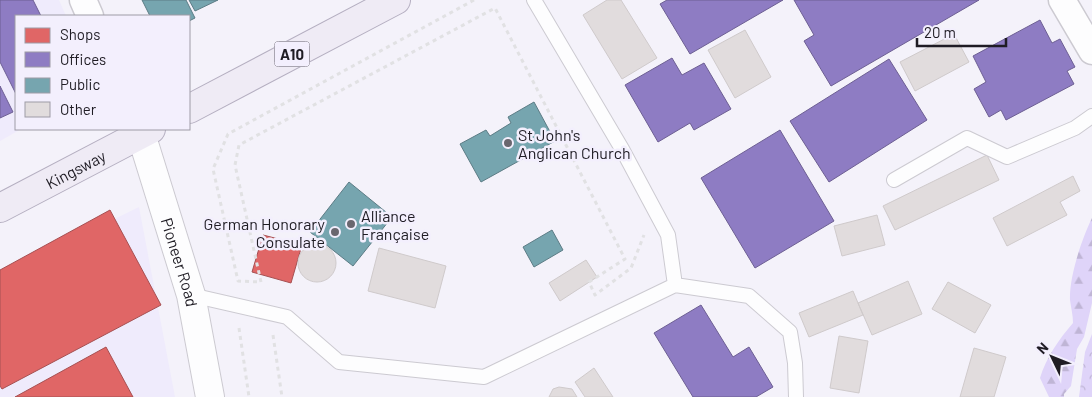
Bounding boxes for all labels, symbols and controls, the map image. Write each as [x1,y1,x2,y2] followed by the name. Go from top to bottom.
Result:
[15,15,190,130] legend
[917,15,1006,47] scale bar
[924,23,956,41] text: 20 m
[60,25,100,43] text: Shops
[274,42,310,66] road number: A10
[60,50,106,68] text: Offices
[60,75,100,93] text: Public
[60,100,97,118] text: Other
[518,125,631,162] place label: St John's Anglican Church
[502,137,514,149] marker: St John's Anglican Church
[42,145,109,192] street label: Kingsway
[361,206,429,243] place label: Alliance Française
[204,214,326,251] place label: German Honorary Consulate
[158,215,202,308] street label: Pioneer Road
[345,218,357,230] marker: Alliance Française
[329,226,341,238] marker: German Honorary Consulate
[1027,332,1077,382] north arrow
[1033,339,1052,357] text: N

